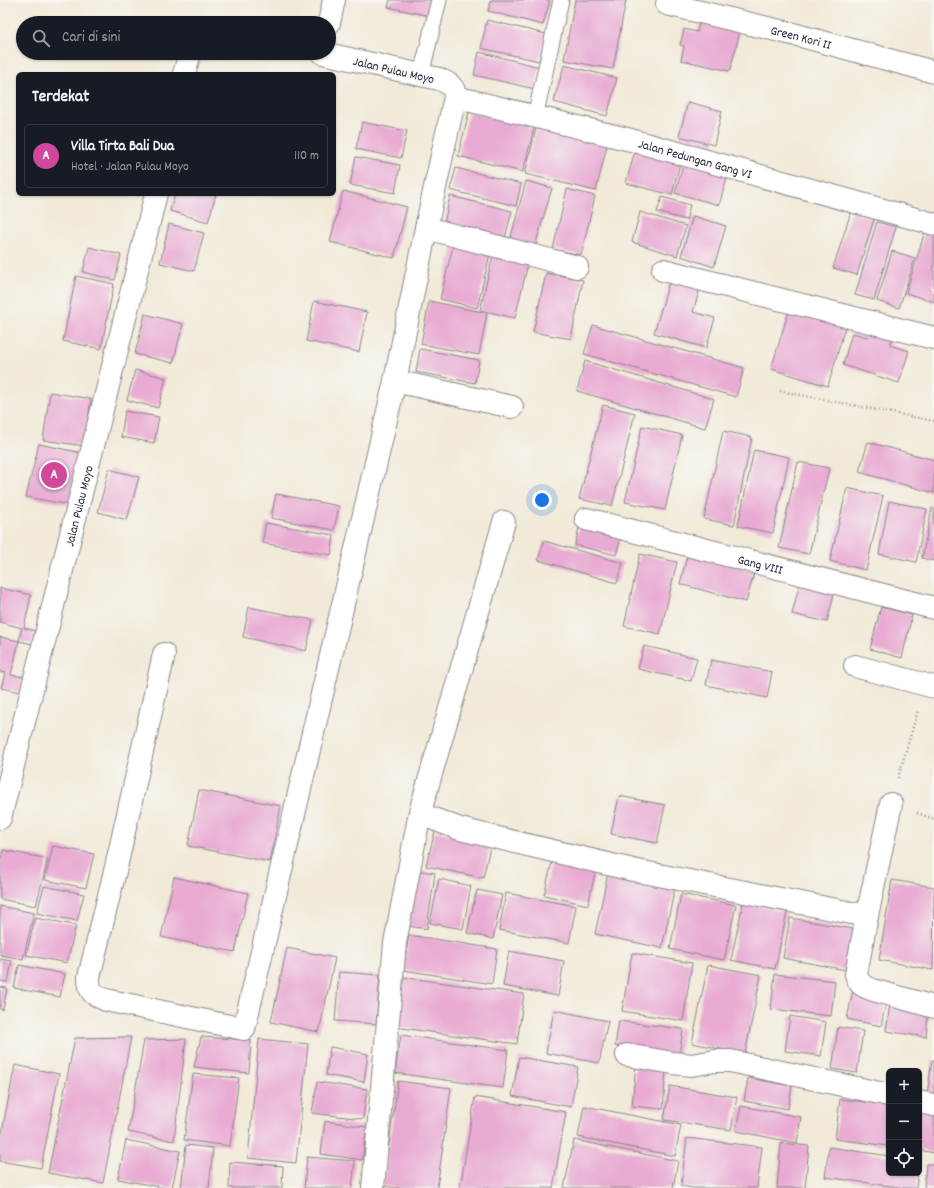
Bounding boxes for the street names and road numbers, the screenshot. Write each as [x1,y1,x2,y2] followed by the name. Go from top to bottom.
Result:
[768,22,833,56] street label: Green Kori II
[351,53,436,90] street label: Jalan Pulau Moyo
[636,135,754,185] street label: Jalan Pedungan Gang VI
[61,464,100,549] street label: Jalan Pulau Moyo
[735,551,784,581] street label: Gang VIII

